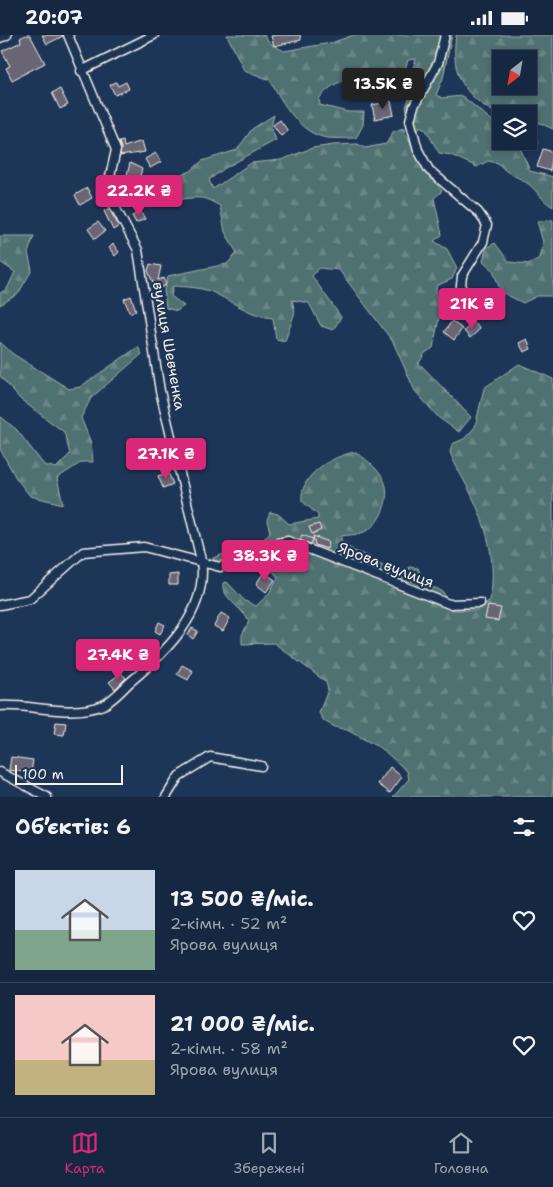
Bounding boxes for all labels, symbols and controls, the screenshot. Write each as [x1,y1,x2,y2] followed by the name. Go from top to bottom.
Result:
[25,5,83,30] text: 20:07
[492,50,538,95] north arrow
[492,50,537,150] map controls
[337,67,429,110] pin: 13.5K ₴
[353,73,413,94] text: 13.5K ₴
[492,105,537,150] button: layers
[93,175,185,217] pin: 22.2K ₴
[107,180,172,201] text: 22.2K ₴
[148,280,190,412] street label: вулиця Шевченка
[437,287,507,330] pin: 21K ₴
[449,293,495,314] text: 21K ₴
[120,437,212,480] pin: 27.1K ₴
[137,443,195,464] text: 27.1K ₴
[335,538,437,592] street label: Ярова вулиця
[219,539,311,582] pin: 38.3K ₴
[233,545,297,566] text: 38.3K ₴
[72,639,164,681] pin: 27.4K ₴
[87,644,149,665] text: 27.4K ₴
[15,762,122,785] scale bar
[22,765,64,783] text: 100 m
[15,813,131,841] text: Об’єктів: 6
[510,813,538,841] icon: filters
[170,885,314,913] text: 13 500 ₴/міс.
[55,890,115,950] icon: home
[510,906,538,934] icon: heart
[170,913,287,934] text: 2-кімн. · 52 m²
[170,934,278,955] text: Ярова вулиця
[170,1010,315,1038] text: 21 000 ₴/міс.
[55,1015,115,1075] icon: home
[510,1031,538,1059] icon: heart
[170,1038,288,1059] text: 2-кімн. · 58 m²
[170,1059,278,1080] text: Ярова вулиця
[65,1129,105,1177] tab: Карта
[234,1129,305,1177] tab: Збережені
[434,1129,488,1177] tab: Головна

